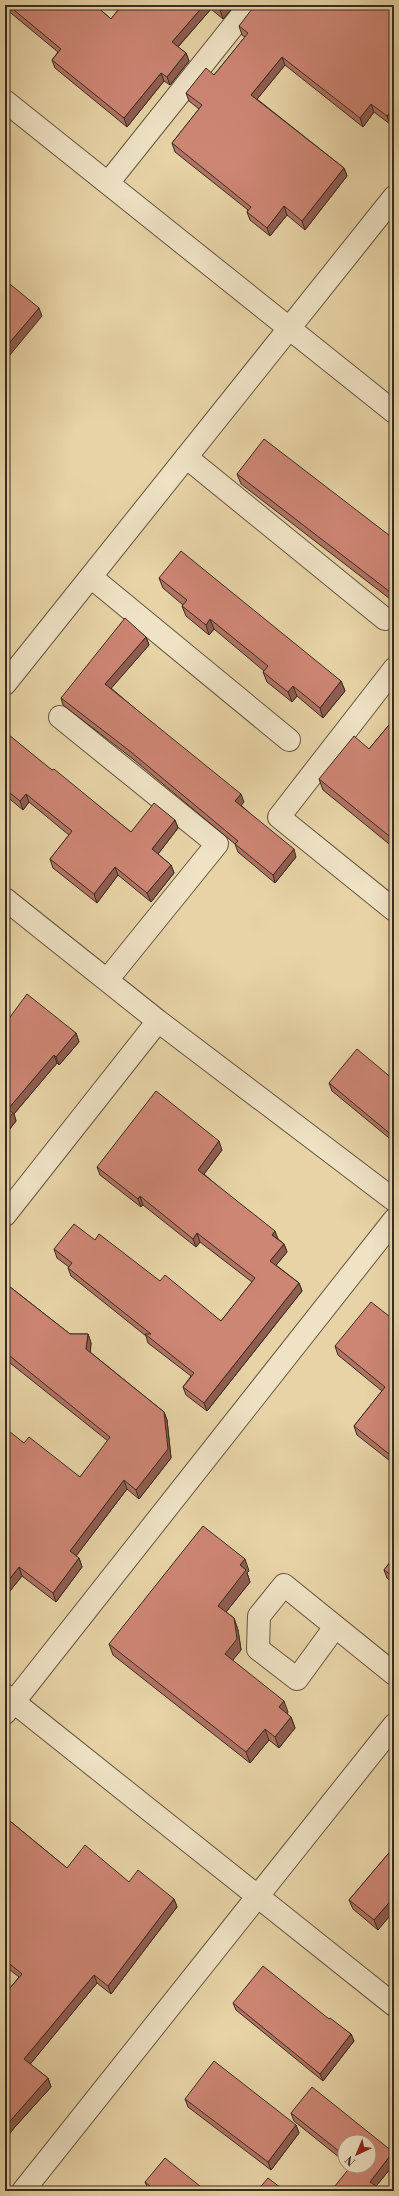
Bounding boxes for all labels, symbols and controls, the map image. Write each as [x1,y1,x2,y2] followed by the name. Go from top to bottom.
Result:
[337,2134,377,2174] north arrow
[343,2152,359,2169] text: N

